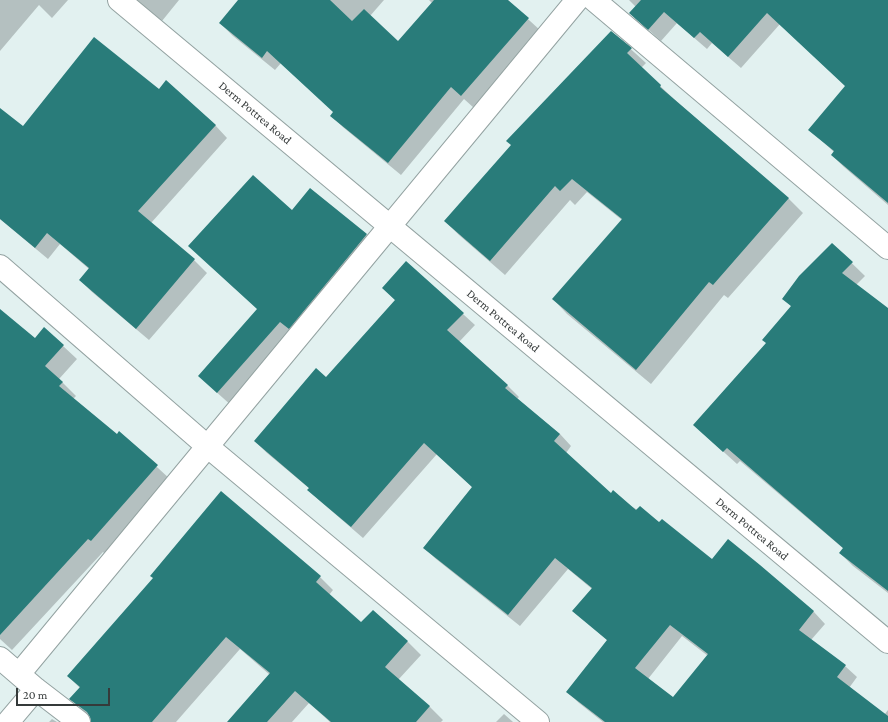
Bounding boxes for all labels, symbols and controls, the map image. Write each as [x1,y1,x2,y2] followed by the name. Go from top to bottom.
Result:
[216,78,294,148] street label: Derm Pottrea Road
[464,286,542,356] street label: Derm Pottrea Road
[713,494,791,564] street label: Derm Pottrea Road
[18,680,112,706] scale bar
[23,688,47,702] text: 20 m

